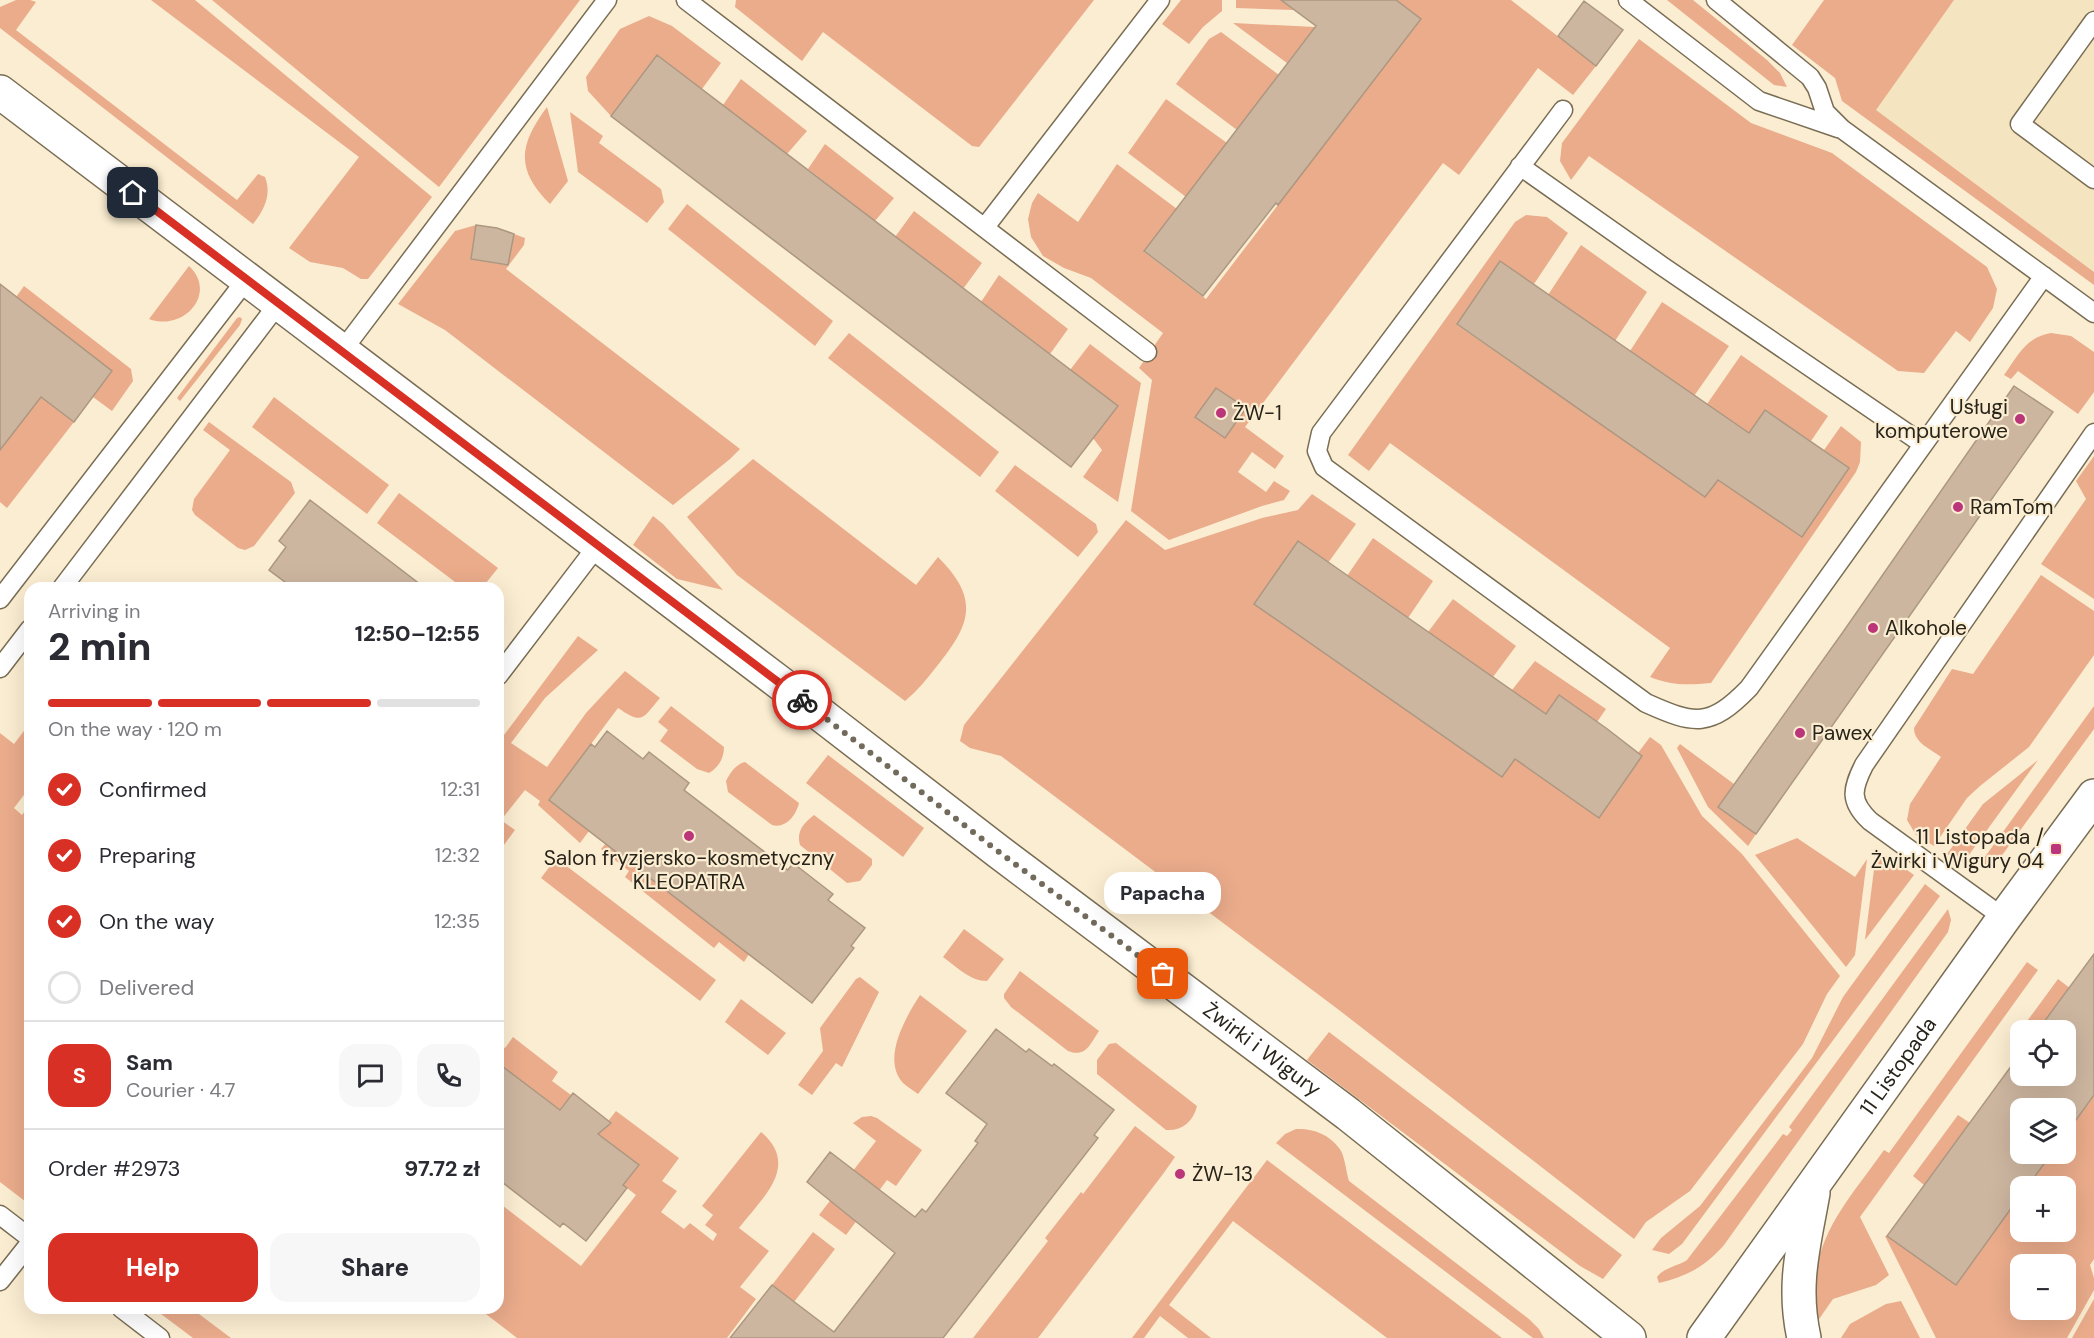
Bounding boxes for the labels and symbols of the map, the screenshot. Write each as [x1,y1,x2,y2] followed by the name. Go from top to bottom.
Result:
[107,167,158,218] pin
[1875,393,2008,445] place label: Usługi komputerowe
[1233,399,1282,427] place label: ŻW-1
[1214,406,1228,420] marker: ŻW-1
[2013,412,2027,426] marker: Usługi komputerowe
[1970,493,2053,521] place label: RamTom
[1951,500,1965,514] marker: RamTom
[1885,614,1967,642] place label: Alkohole
[1866,621,1880,635] marker: Alkohole
[772,670,832,730] courier
[1812,719,1872,747] place label: Pawex
[1793,726,1807,740] marker: Pawex
[1871,823,2044,875] place label: 11 Listopada / Żwirki i Wigury 04
[682,829,696,843] marker: Salon fryzjersko-kosmetyczny KLEOPATRA
[2049,842,2063,856] marker: 11 Listopada / Żwirki i Wigury 04
[544,844,835,896] place label: Salon fryzjersko-kosmetyczny KLEOPATRA
[1104,872,1222,914] callout: Papacha
[1137,948,1188,999] pin
[1197,996,1327,1103] street label: Żwirki i Wigury
[1853,1011,1943,1121] street label: 11 Listopada
[1192,1160,1253,1188] place label: ŻW-13
[1173,1167,1187,1181] marker: ŻW-13

